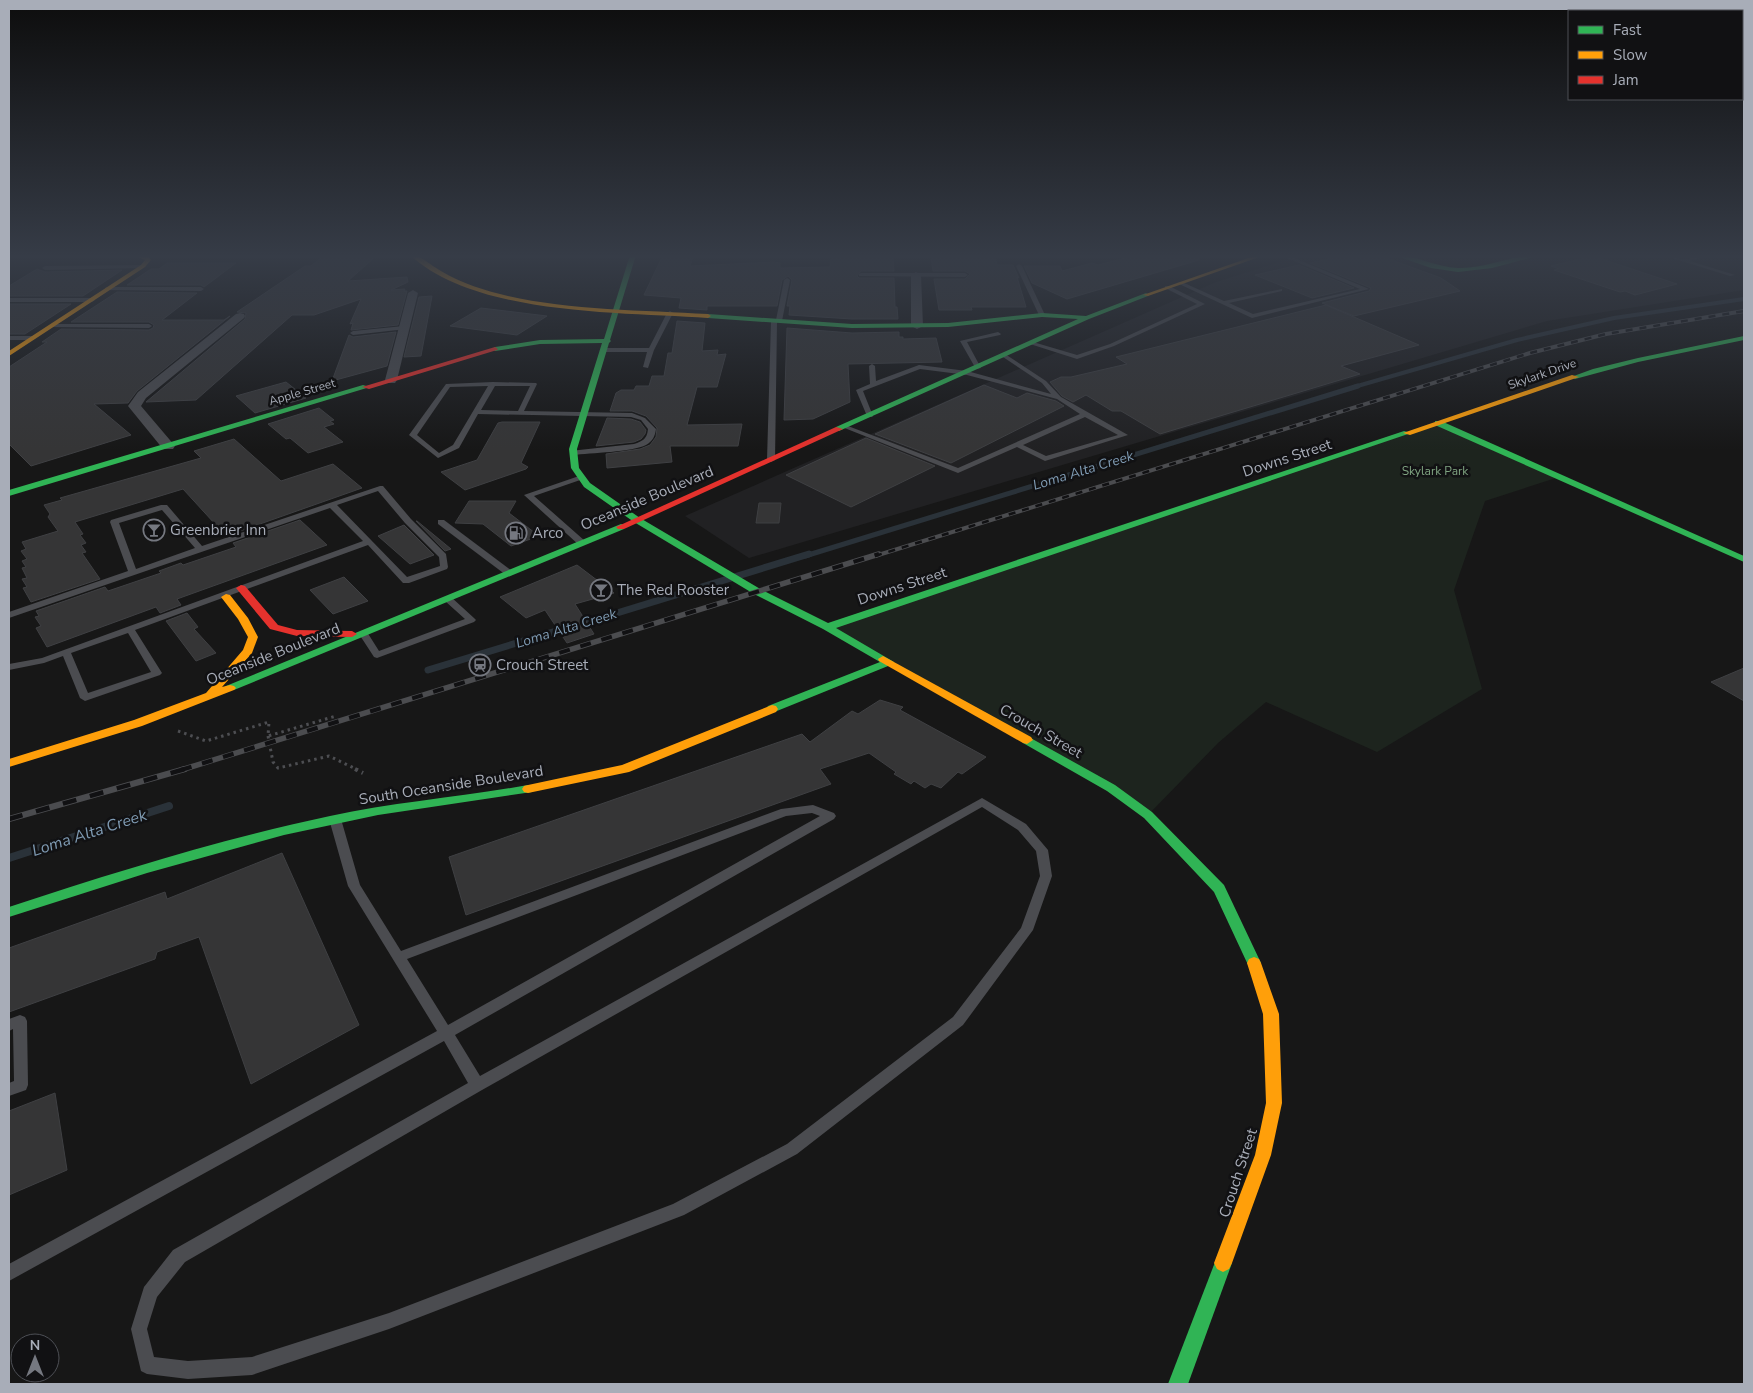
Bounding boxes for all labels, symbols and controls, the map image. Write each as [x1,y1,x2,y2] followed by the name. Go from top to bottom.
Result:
[1568,10,1743,100] legend
[1613,20,1642,40] text: Fast
[1613,45,1648,65] text: Slow
[1612,70,1639,90] text: Jam
[1506,355,1578,393] street label: Skylark Drive
[267,375,338,409] street label: Apple Street
[1240,434,1335,482] street label: Downs Street
[1030,446,1137,495] water label: Loma Alta Creek
[577,461,717,535] street label: Oceanside Boulevard
[1402,463,1469,479] park label: Skylark Park
[142,518,166,542] bar icon: Greenbrier Inn
[170,520,266,540] place label: Greenbrier Inn
[504,521,528,545] fuel station icon: Arco
[532,523,563,543] place label: Arco
[855,562,950,610] street label: Downs Street
[589,578,613,602] bar icon: The Red Rooster
[617,580,730,600] place label: The Red Rooster
[513,604,620,653] water label: Loma Alta Creek
[203,618,343,690] street label: Oceanside Boulevard
[468,653,492,677] station icon: Crouch Street
[496,655,589,675] place label: Crouch Street
[996,699,1087,763] street label: Crouch Street
[357,761,545,809] street label: South Oceanside Boulevard
[29,804,151,862] water label: Loma Alta Creek
[1214,1125,1262,1220] street label: Crouch Street
[10,1333,60,1383] north arrow
[30,1336,40,1355] text: N

